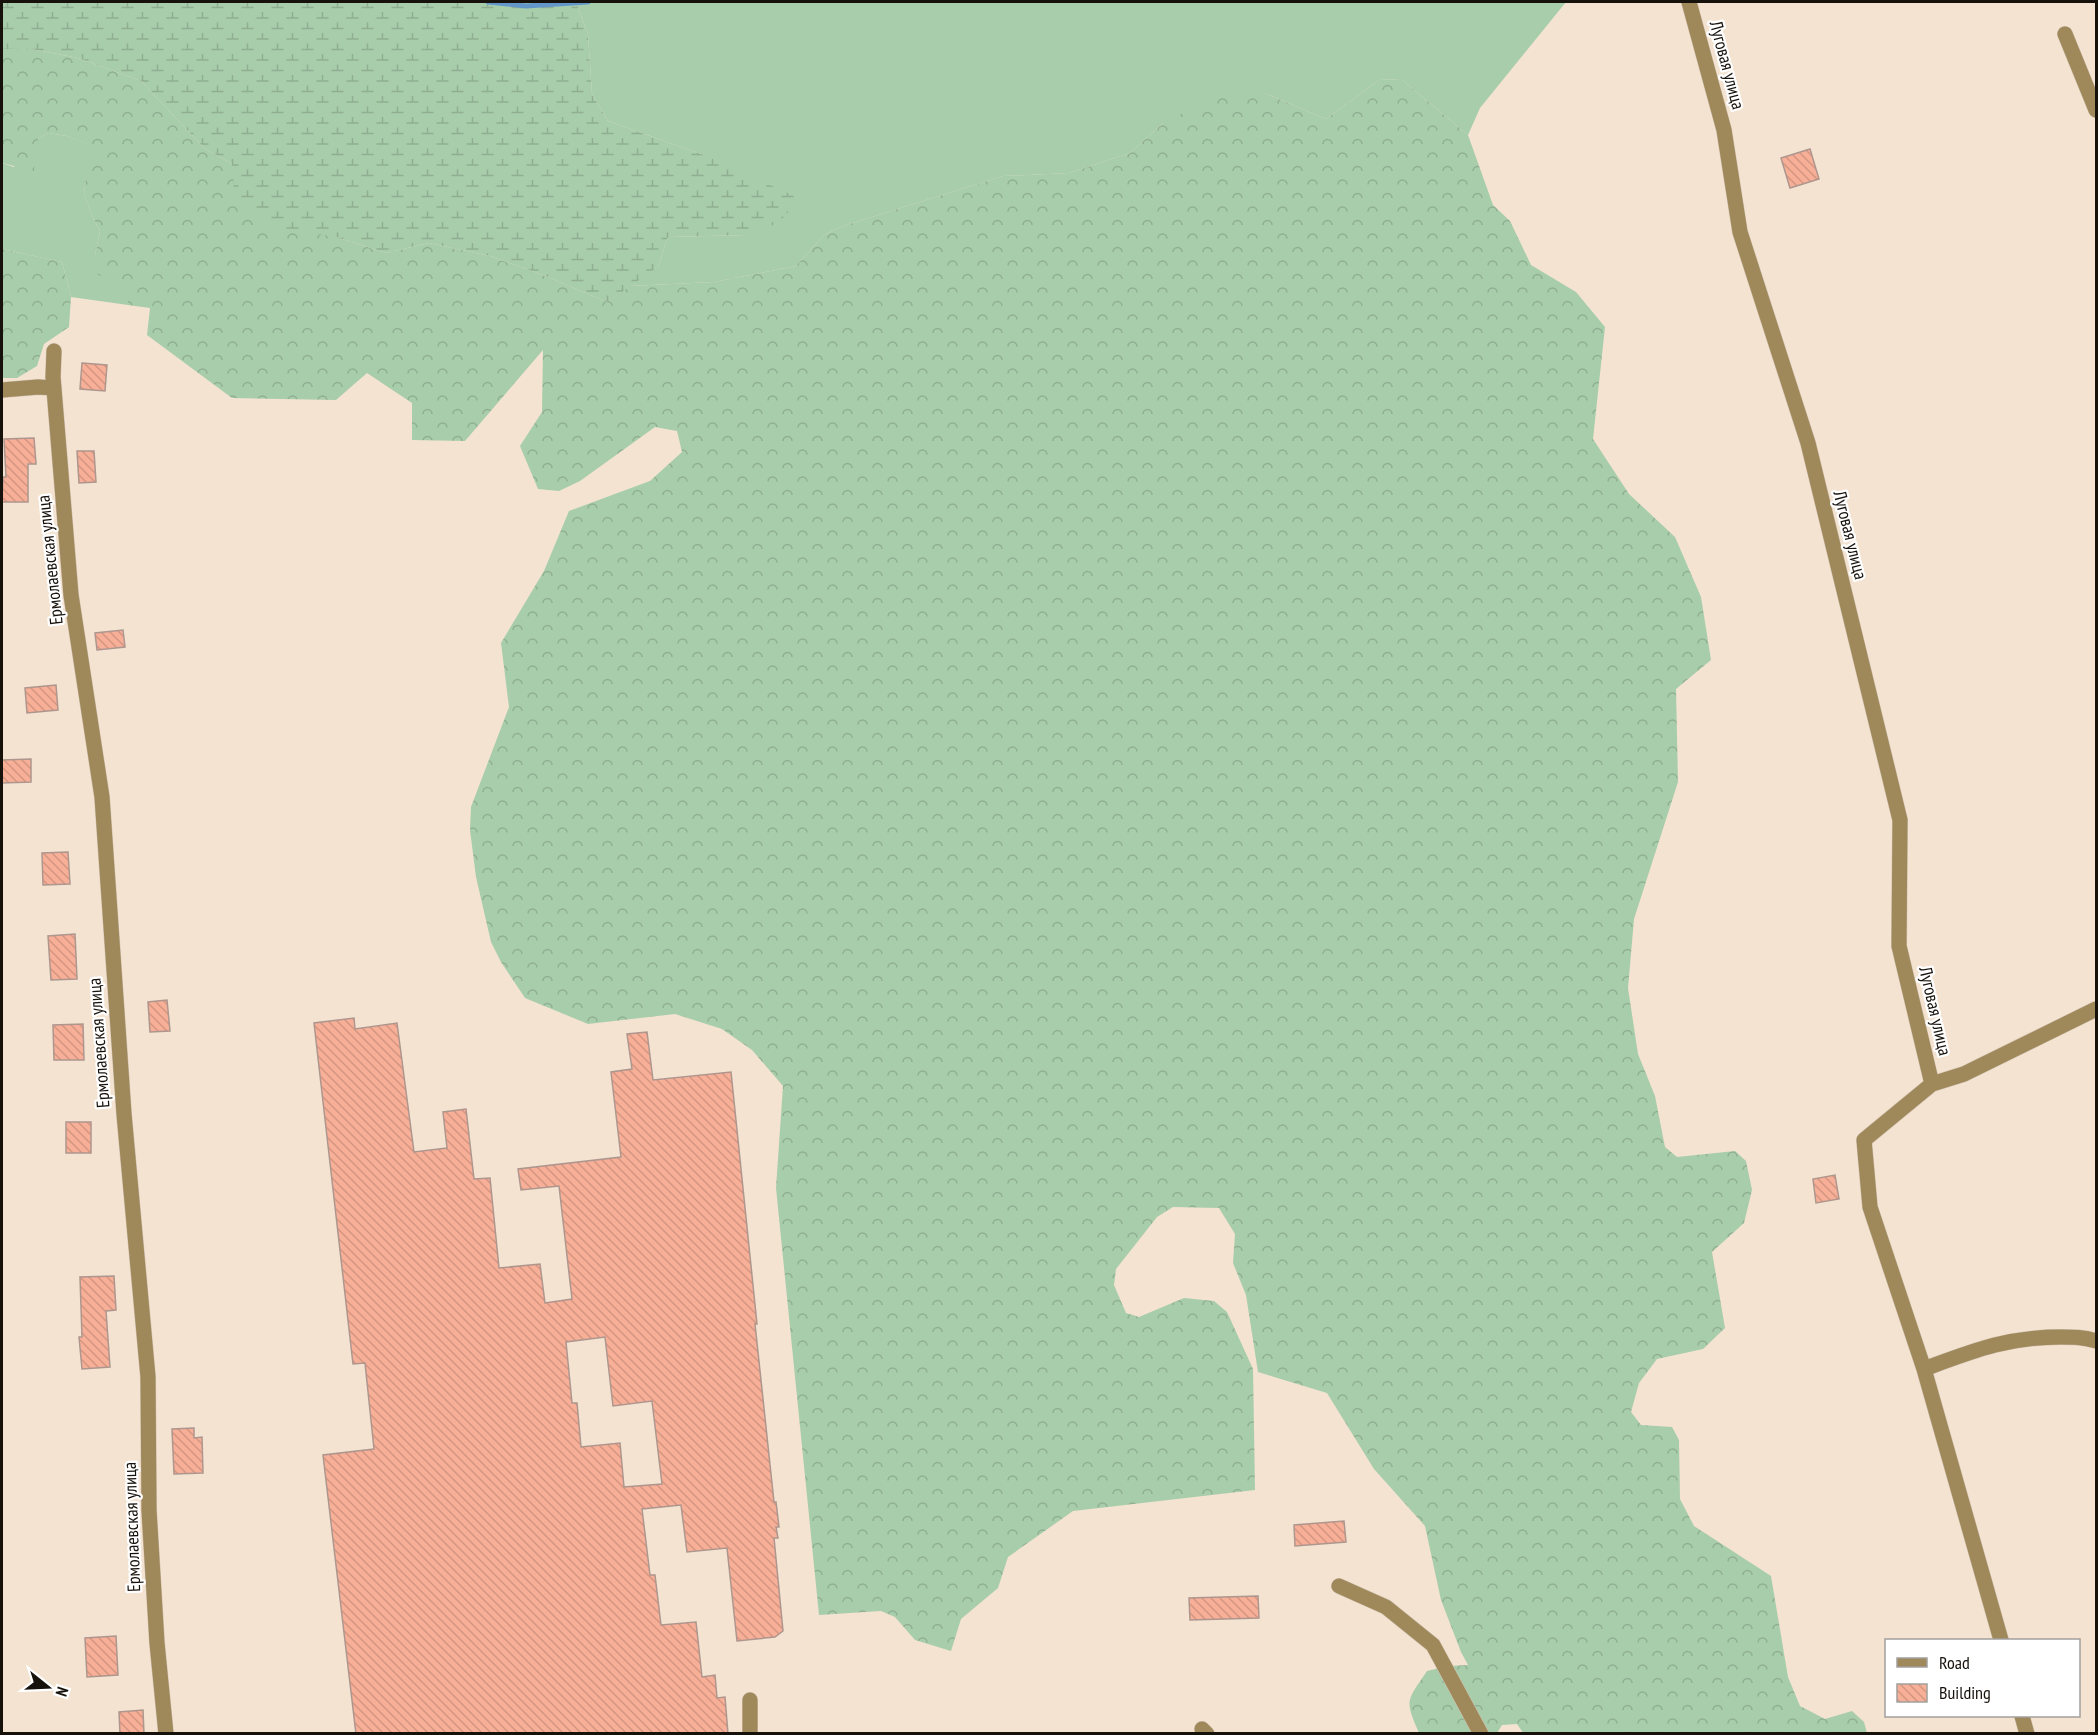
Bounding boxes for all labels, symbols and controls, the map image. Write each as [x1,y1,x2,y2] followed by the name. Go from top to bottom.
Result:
[1704,17,1750,112] street label: Луговая улица
[1828,487,1873,582] street label: Луговая улица
[31,494,68,626] street label: Ермолаевская улица
[1914,963,1957,1058] street label: Луговая улица
[82,977,115,1109] street label: Ермолаевская улица
[118,1462,145,1592] street label: Ермолаевская улица
[1885,1639,2080,1717] legend
[1939,1651,1970,1674] text: Road
[18,1657,78,1717] north arrow
[1939,1681,1991,1704] text: Building
[51,1684,73,1699] text: N

